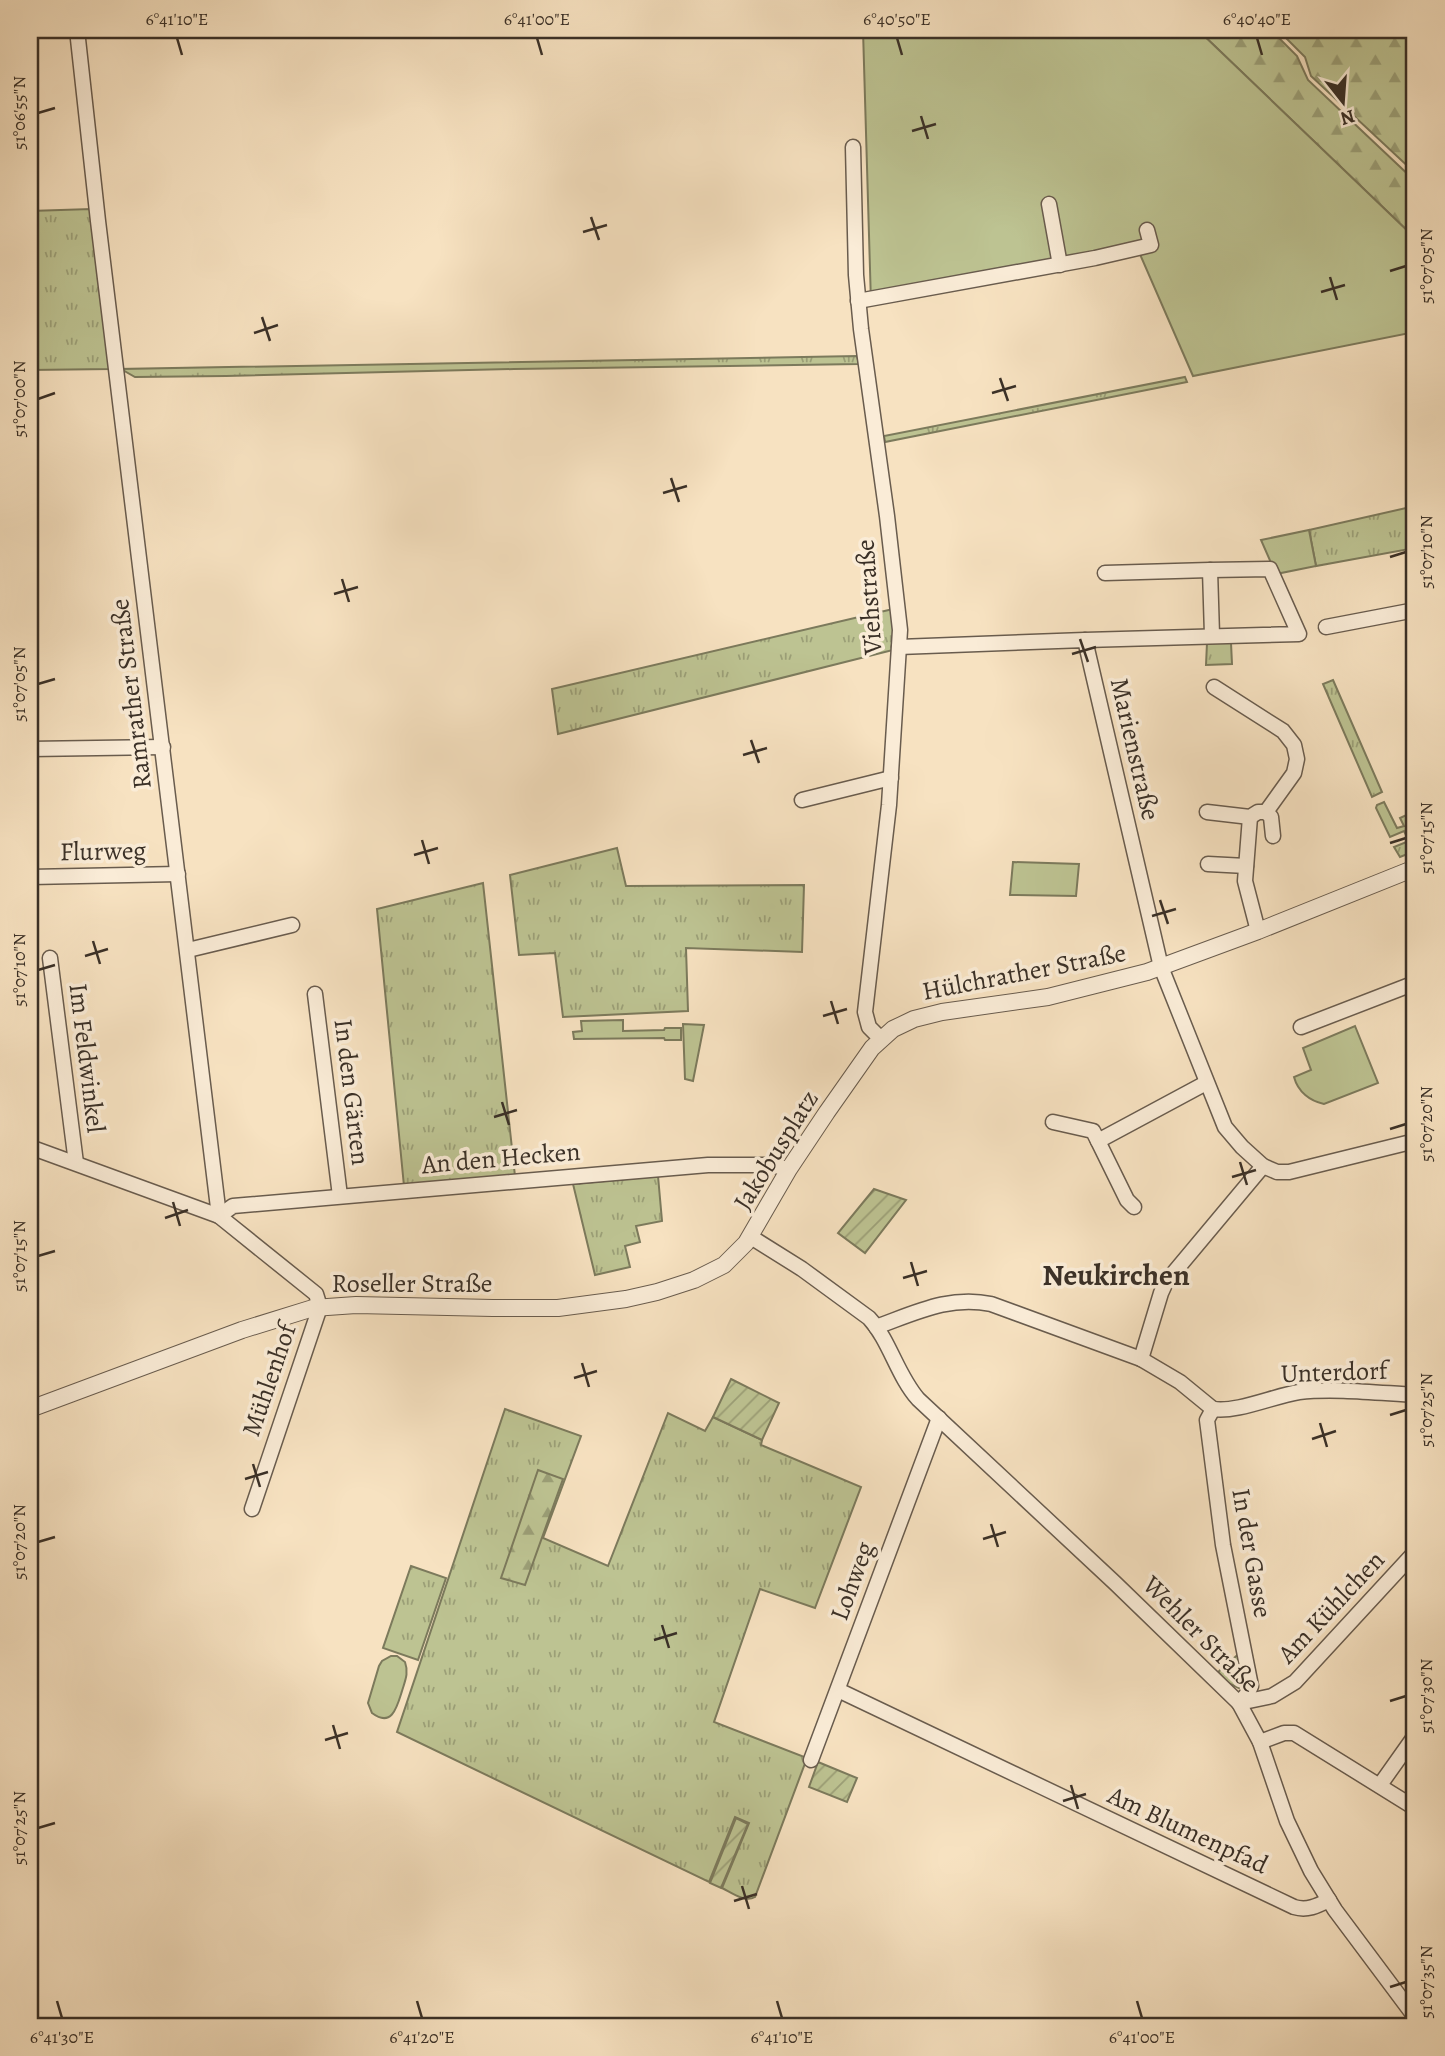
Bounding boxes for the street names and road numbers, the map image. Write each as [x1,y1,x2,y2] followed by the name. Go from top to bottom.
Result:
[848,538,891,657] street label: Viehstraße
[102,597,160,791] street label: Ramrather Straße
[1102,674,1168,824] street label: Marienstraße
[59,833,147,869] street label: Flurweg
[919,935,1129,1009] street label: Hülchrather Straße
[60,981,114,1135] street label: Im Feldwinkel
[326,1017,378,1167] street label: In den Gärten
[725,1083,827,1217] street label: Jakobusplatz
[419,1134,582,1182] street label: An den Hecken
[332,1266,492,1301] street label: Roseller Straße
[233,1316,306,1441] street label: Mühlenhof
[1280,1353,1391,1391] street label: Unterdorf
[1223,1485,1281,1621] street label: In der Gasse
[822,1537,882,1625] street label: Lohweg
[1269,1543,1392,1672] street label: Am Kühlchen
[1134,1567,1267,1700] street label: Wehler Straße
[1101,1777,1274,1882] street label: Am Blumenpfad

